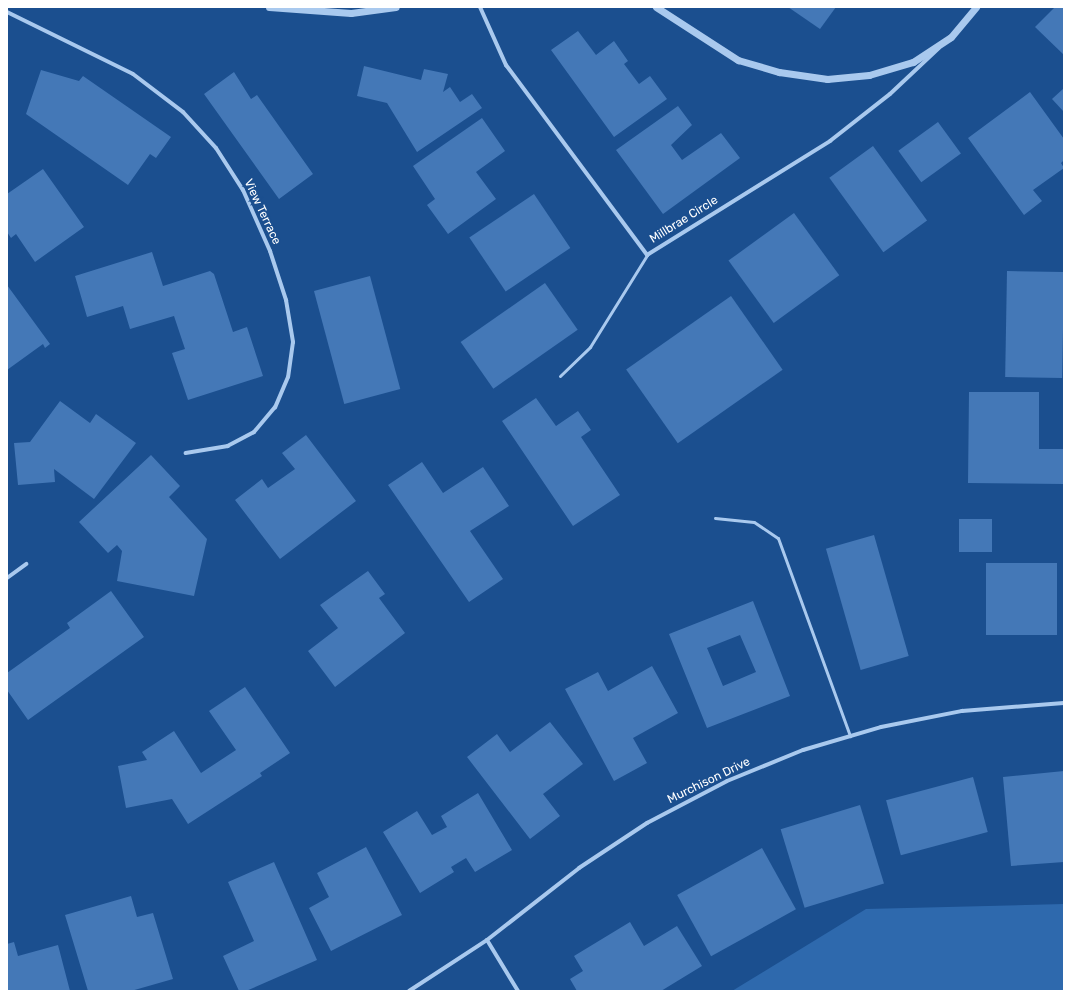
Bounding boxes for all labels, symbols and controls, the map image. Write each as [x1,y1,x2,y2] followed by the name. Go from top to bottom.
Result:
[240,177,284,247] street label: View Terrace
[647,193,721,247] street label: Millbrae Circle
[665,755,753,807] street label: Murchison Drive

